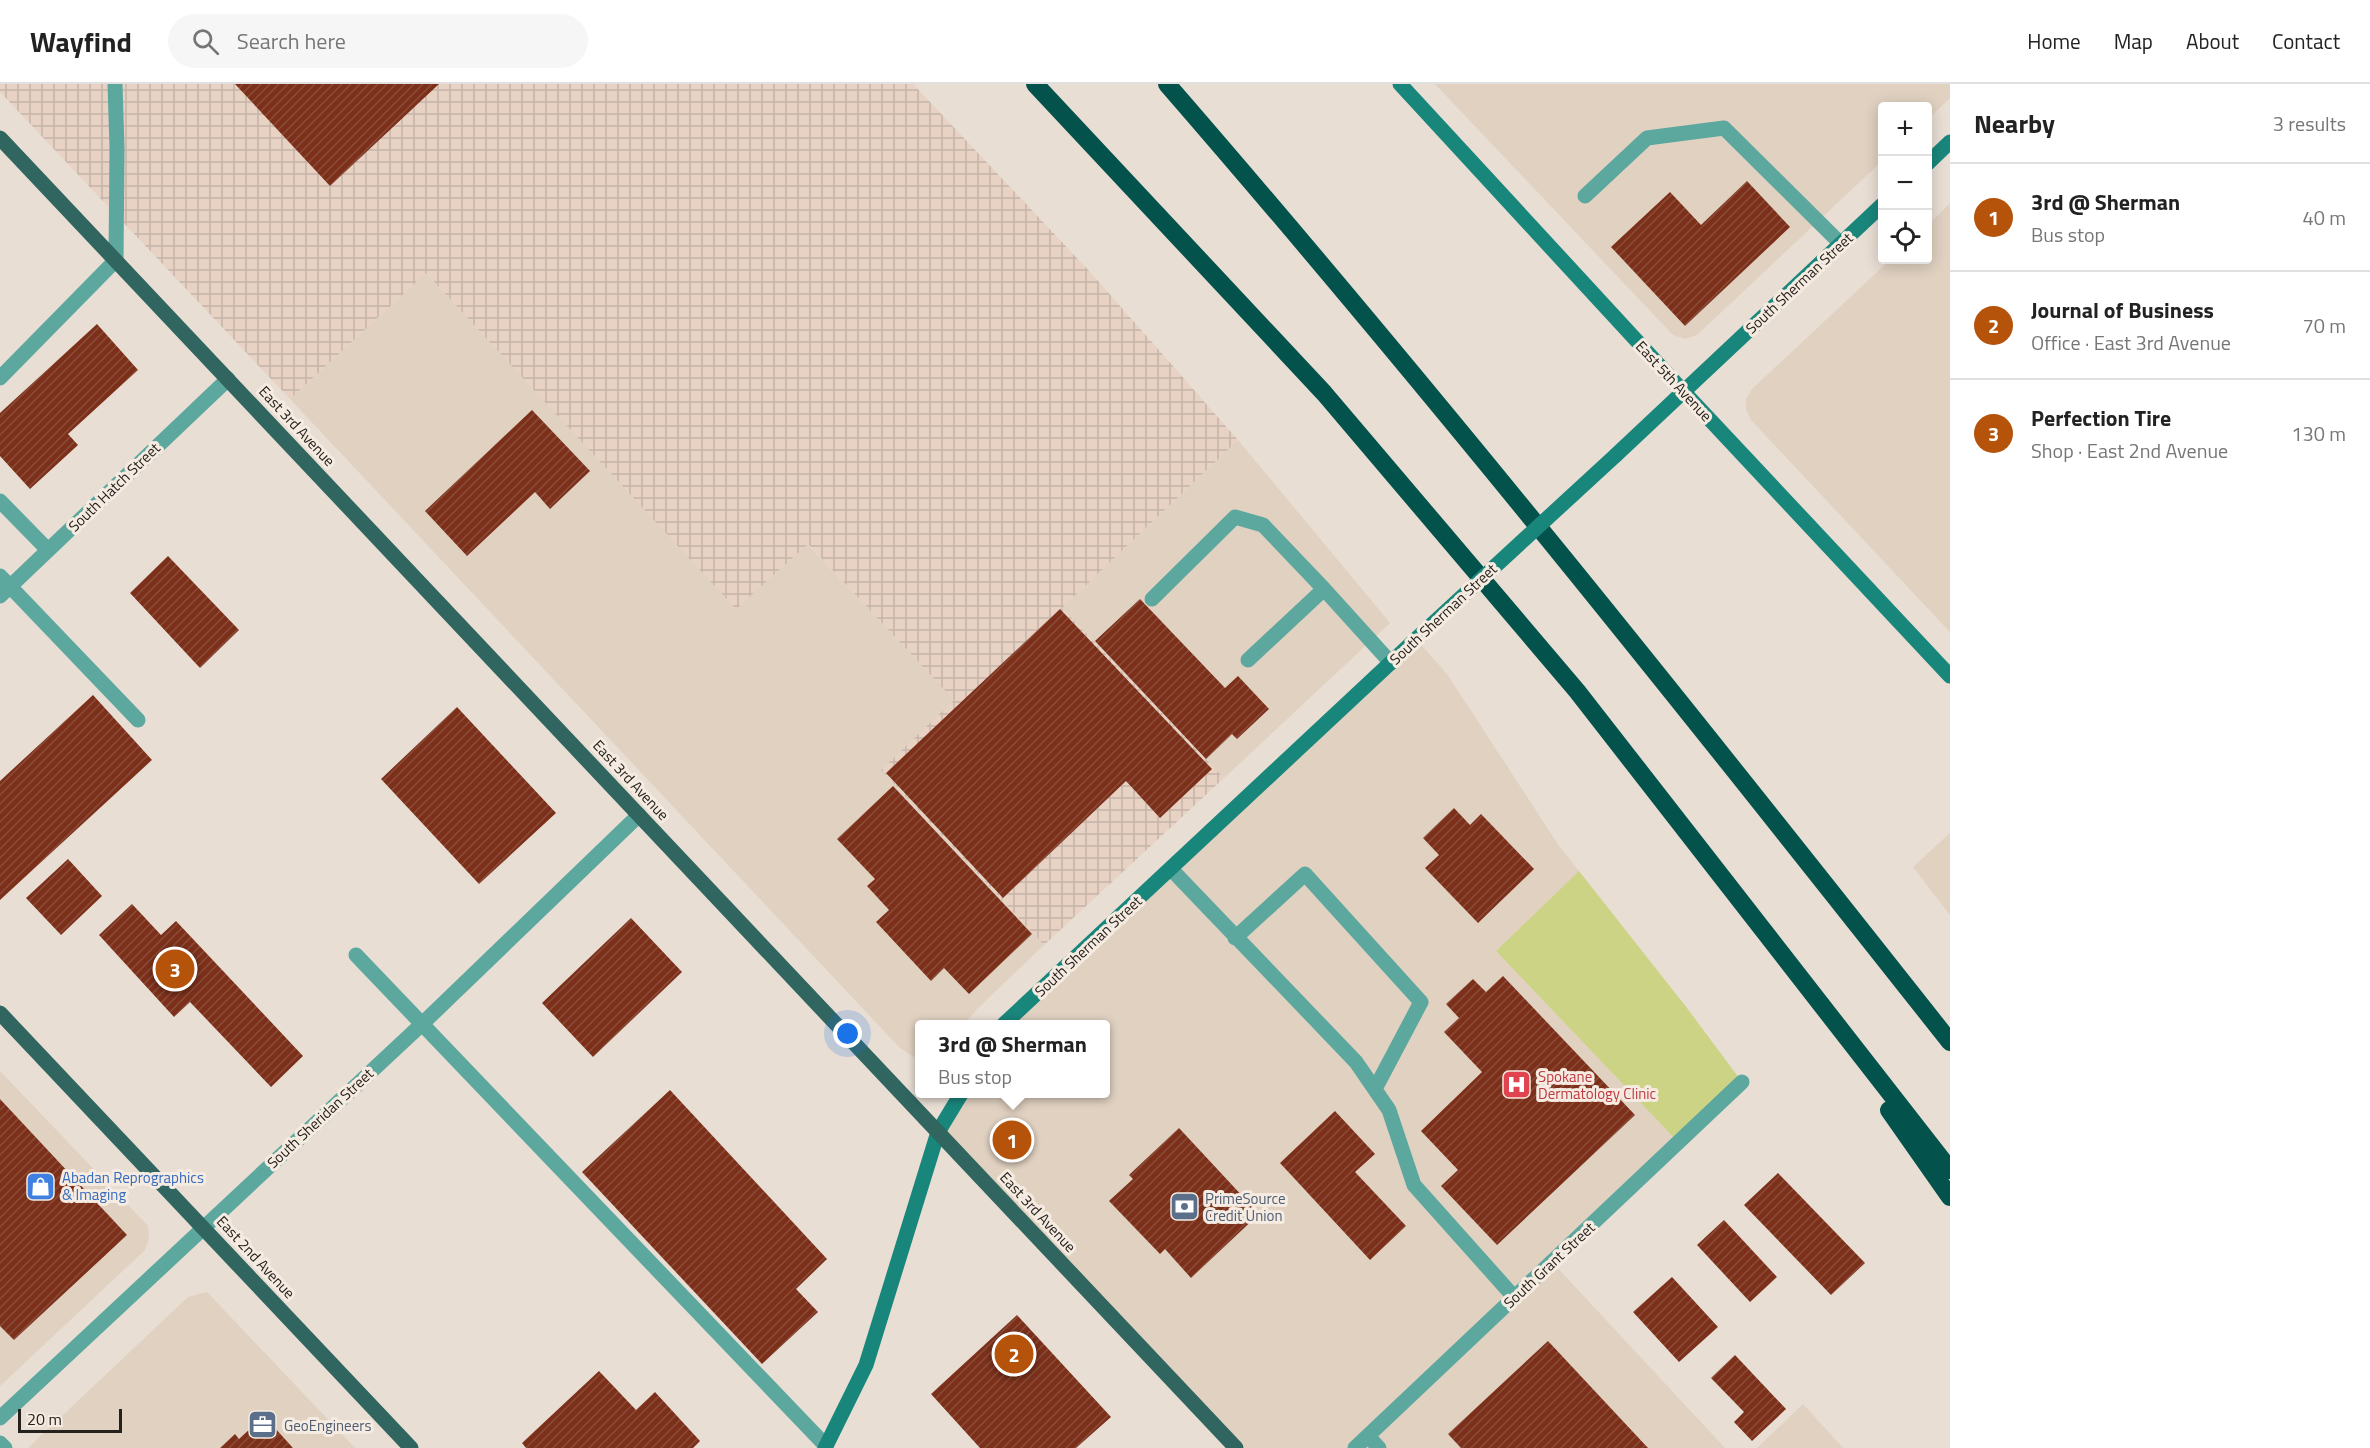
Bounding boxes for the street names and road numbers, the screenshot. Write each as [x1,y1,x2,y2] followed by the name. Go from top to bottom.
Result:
[1740,226,1858,339] street label: South Sherman Street
[1630,335,1718,427] street label: East 5th Avenue
[253,381,341,471] street label: East 3rd Avenue
[63,437,166,537] street label: South Hatch Street
[1384,557,1502,670] street label: South Sherman Street
[587,735,675,825] street label: East 3rd Avenue
[1029,889,1147,1002] street label: South Sherman Street
[262,1062,379,1174] street label: South Sheridan Street
[994,1167,1082,1257] street label: East 3rd Avenue
[211,1210,301,1304] street label: East 2nd Avenue
[1498,1216,1600,1314] street label: South Grant Street

